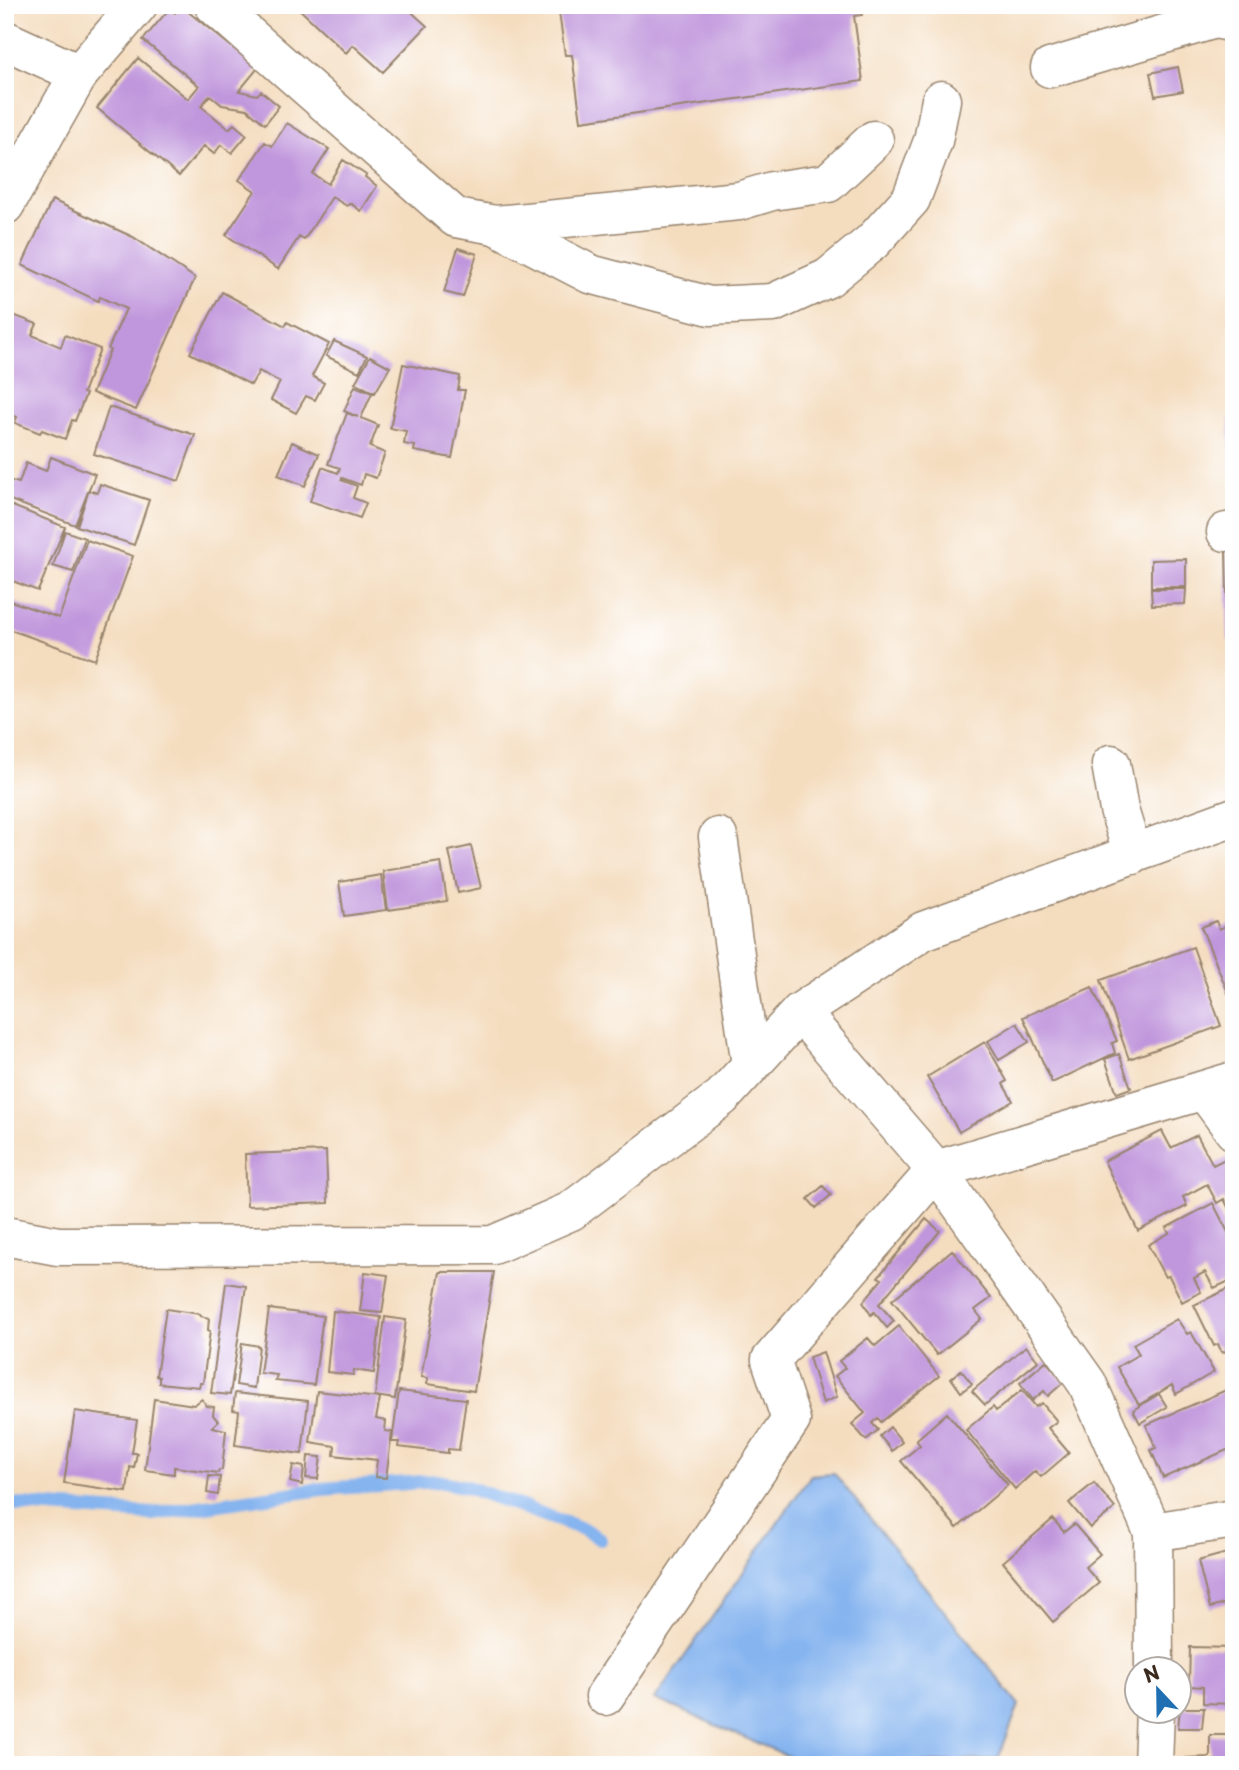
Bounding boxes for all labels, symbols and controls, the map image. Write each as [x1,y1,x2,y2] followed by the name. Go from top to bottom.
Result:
[1124,1654,1194,1724] north arrow
[1139,1658,1163,1689] text: N

